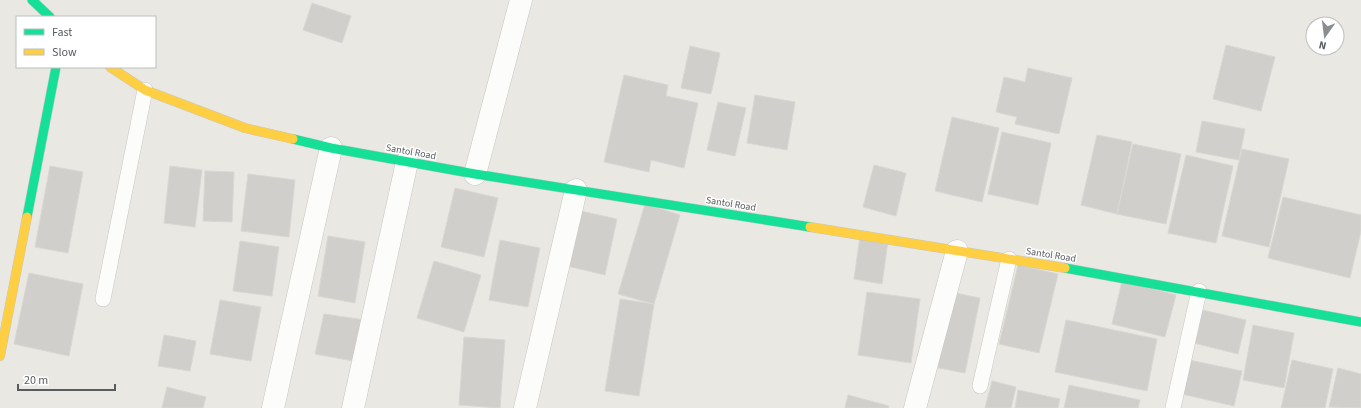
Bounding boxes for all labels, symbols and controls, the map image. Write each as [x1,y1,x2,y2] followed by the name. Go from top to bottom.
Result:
[16,16,156,68] legend
[1305,16,1345,56] north arrow
[52,24,72,41] text: Fast
[1317,37,1328,53] text: N
[52,44,77,61] text: Slow
[385,141,437,163] street label: Santol Road
[705,193,757,215] street label: Santol Road
[1025,244,1077,266] street label: Santol Road
[18,366,115,392] scale bar
[24,372,48,389] text: 20 m

